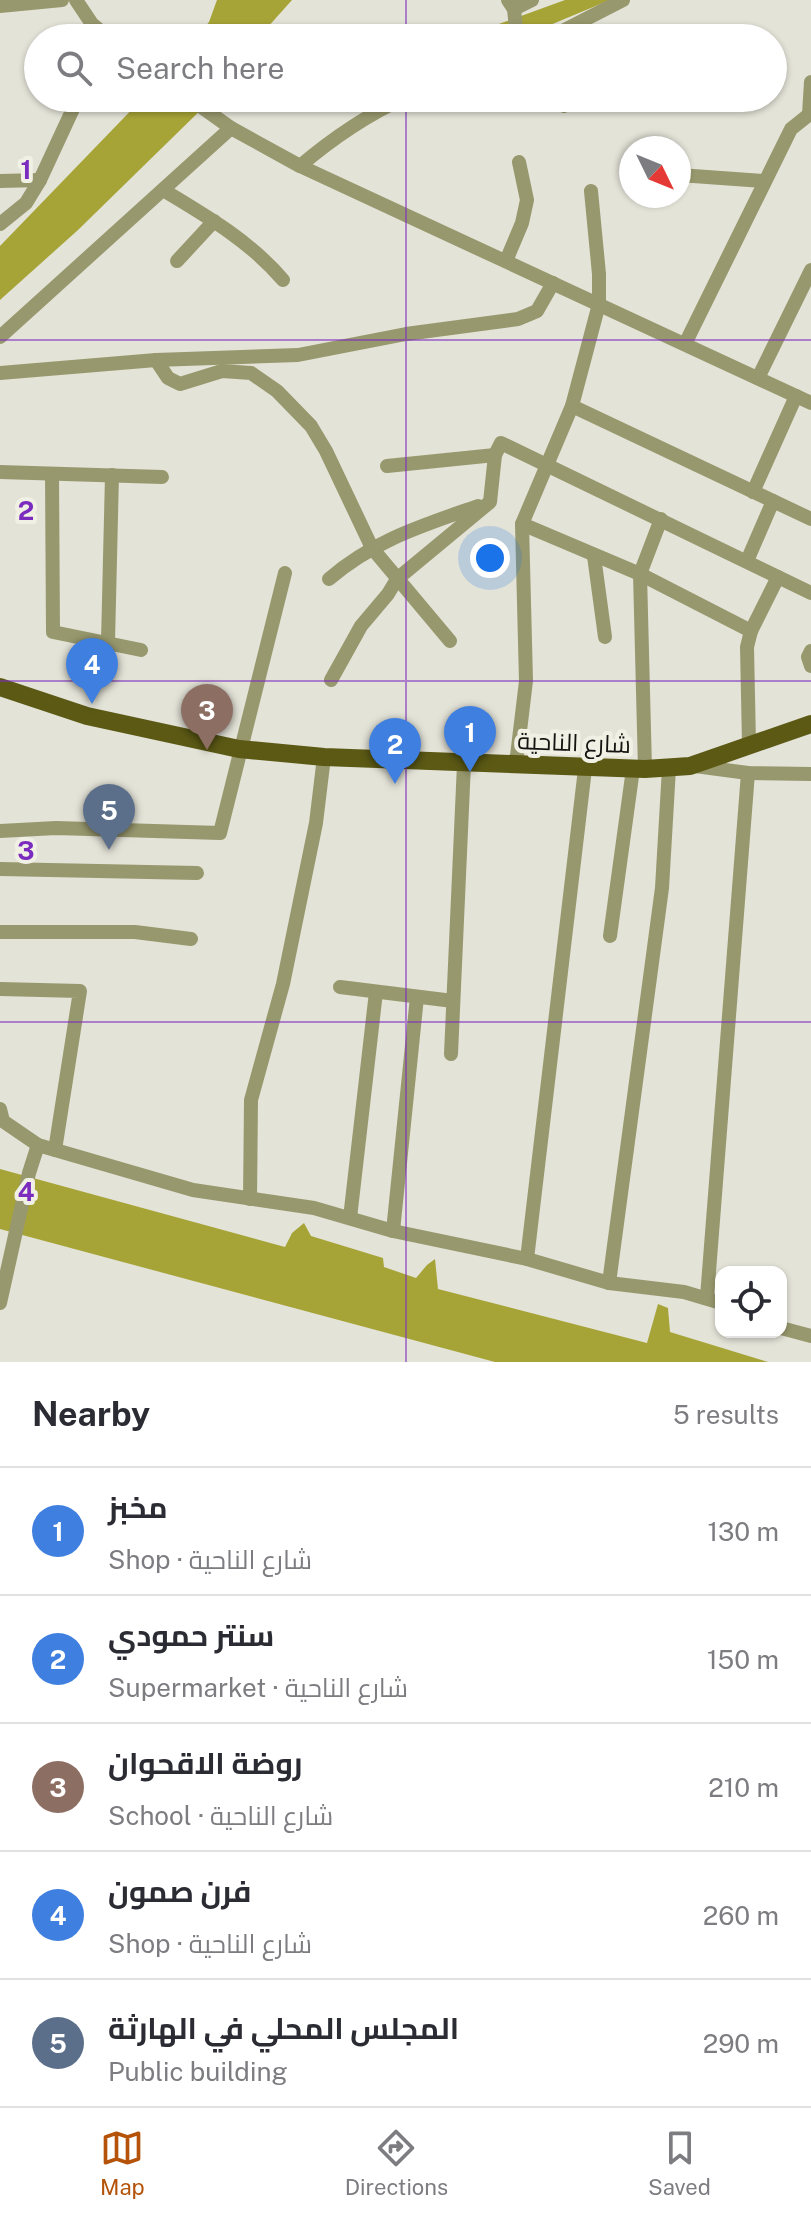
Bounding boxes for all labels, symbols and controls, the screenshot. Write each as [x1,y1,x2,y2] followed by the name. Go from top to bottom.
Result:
[24,24,787,112] search box
[52,46,96,90] icon: search
[116,50,284,86] text: Search here
[619,136,691,208] north arrow
[20,154,32,185] text: 1
[18,495,34,526] text: 2
[470,538,510,578] your location
[66,638,118,704] pin: 4
[181,684,233,750] pin: 3
[444,706,496,772] pin: 1
[369,718,421,784] pin: 2
[517,726,631,761] street label: شارع الناحية
[83,784,135,850] pin: 5
[17,835,35,866] text: 3
[17,1176,35,1207] text: 4
[715,1266,787,1338] map controls
[715,1266,787,1338] button: locate
[32,1394,150,1434] text: Nearby
[673,1399,779,1430] text: 5 results
[108,1489,168,1525] text: مخبز
[52,1516,64,1547] text: 1
[707,1516,779,1547] text: 130 m
[108,1544,312,1575] text: Shop · شارع الناحية
[108,1617,274,1653] text: سنتر حمودي
[50,1644,66,1675] text: 2
[707,1644,779,1675] text: 150 m
[108,1672,408,1703] text: Supermarket · شارع الناحية
[108,1745,303,1781] text: روضة الاقحوان
[49,1772,67,1803] text: 3
[708,1772,779,1803] text: 210 m
[108,1800,333,1831] text: School · شارع الناحية
[108,1873,251,1909] text: فرن صمون
[49,1900,67,1931] text: 4
[703,1900,779,1931] text: 260 m
[108,1928,312,1959] text: Shop · شارع الناحية
[108,2010,459,2046] text: المجلس المحلي في الهارثة
[49,2028,67,2059] text: 5
[703,2028,779,2059] text: 290 m
[108,2056,288,2087] text: Public building
[100,2126,145,2200] tab: Map
[345,2126,448,2200] tab: Directions
[648,2126,711,2200] tab: Saved

